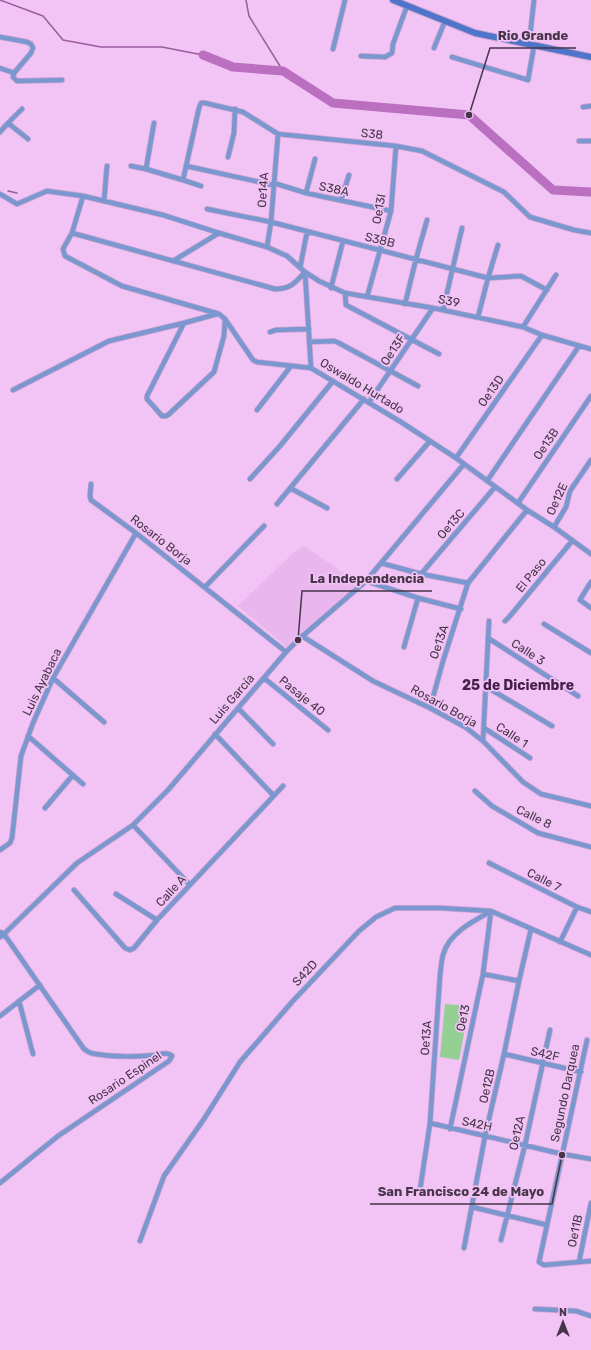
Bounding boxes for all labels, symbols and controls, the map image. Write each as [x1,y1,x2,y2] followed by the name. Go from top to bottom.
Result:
[490,23,576,48] callout: Rio Grande
[498,28,569,43] text: Rio Grande
[360,126,384,142] street label: S38
[255,172,271,208] street label: Oe14A
[318,179,350,199] street label: S38A
[369,193,389,225] street label: Oe13I
[364,230,396,250] street label: S38B
[437,292,461,310] street label: S39
[378,332,408,368] street label: Oe13F
[317,355,407,417] street label: Oswaldo Hurtado
[475,372,507,410] street label: Oe13D
[530,425,562,463] street label: Oe13B
[543,480,571,518] street label: Oe12E
[434,506,468,542] street label: Oe13C
[128,512,194,568] street label: Rosario Borja
[513,555,549,595] street label: El Paso
[302,566,432,591] callout: La Independencia
[310,571,424,586] text: La Independencia
[427,623,451,661] street label: Oe13A
[509,636,547,668] street label: Calle 3
[20,646,64,718] street label: Luis Ayabaca
[207,671,257,727] street label: Luis García
[276,673,328,719] street label: Pasaje 40
[462,677,574,694] district label: 25 de Diciembre
[408,682,480,730] street label: Rosario Borja
[493,720,531,750] street label: Calle 1
[514,802,554,832] street label: Calle 8
[525,866,563,894] street label: Calle 7
[153,872,189,910] street label: Calle A
[290,957,320,989] street label: S42D
[454,1003,472,1033] street label: Oe13
[418,1020,434,1056] street label: Oe13A
[548,1043,582,1143] street label: Segundo Darquea
[529,1044,561,1064] street label: S42F
[86,1048,164,1108] street label: Rosario Espinel
[476,1067,498,1105] street label: Oe12B
[461,1114,493,1134] street label: S42H
[506,1114,528,1152] street label: Oe12A
[370,1179,552,1204] callout: San Francisco 24 de Mayo
[378,1184,544,1199] text: San Francisco 24 de Mayo
[565,1213,585,1249] street label: Oe11B
[543,1302,583,1342] north arrow
[559,1306,567,1319] text: N

